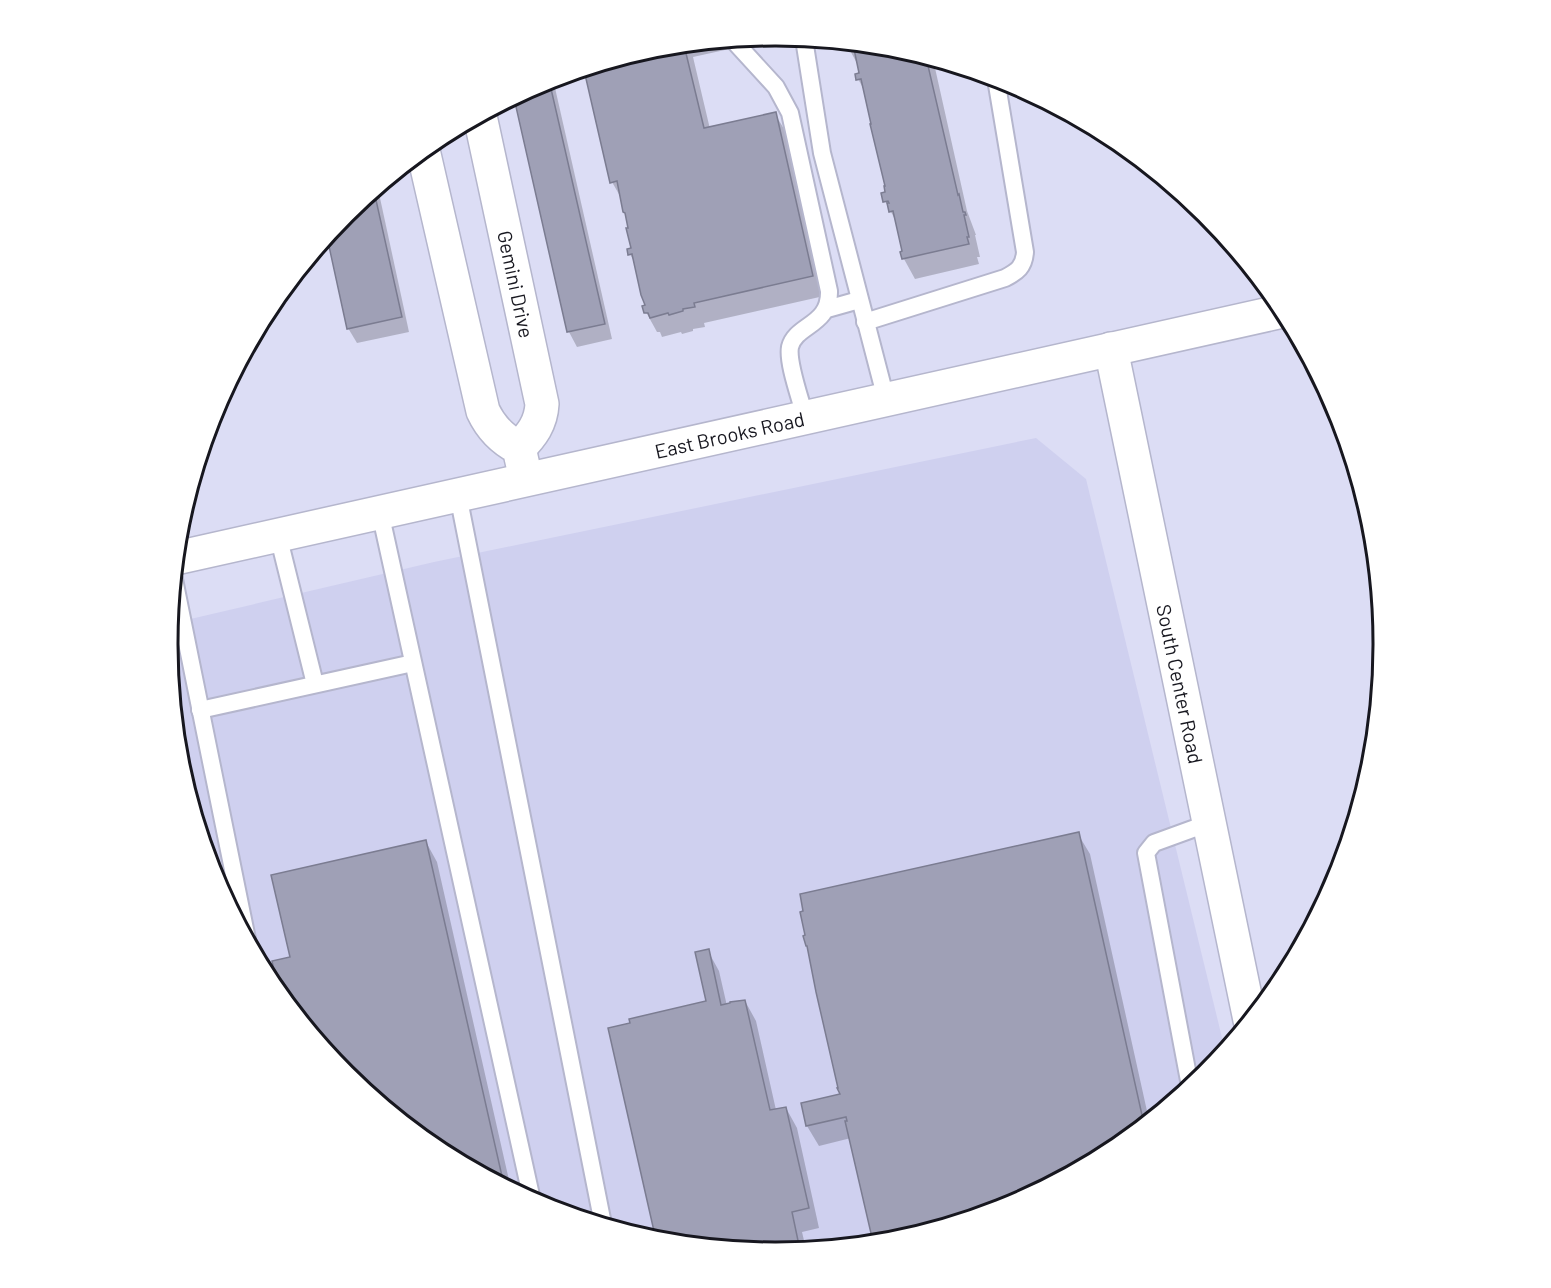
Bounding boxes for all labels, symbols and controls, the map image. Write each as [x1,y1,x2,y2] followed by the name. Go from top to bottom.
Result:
[493,228,539,340] street label: Gemini Drive
[652,406,806,463] street label: East Brooks Road
[1152,602,1209,766] street label: South Center Road

